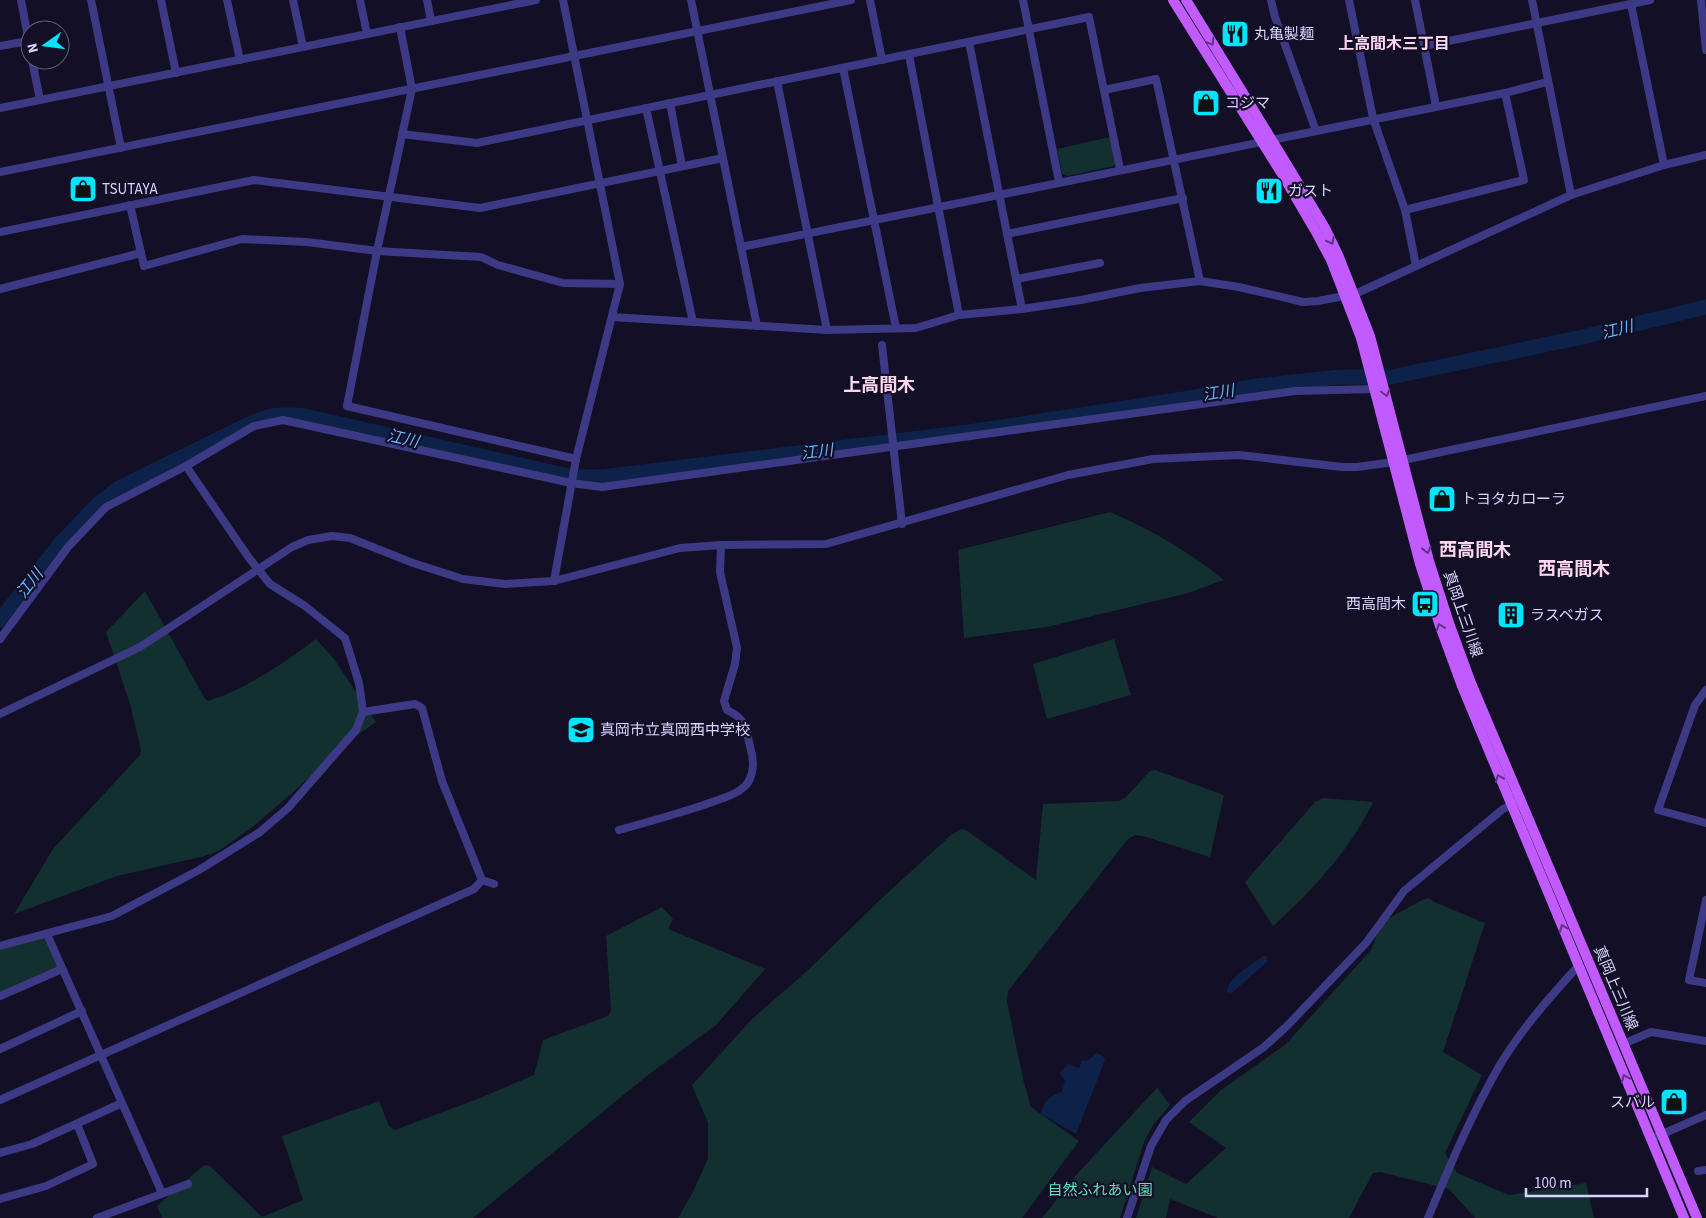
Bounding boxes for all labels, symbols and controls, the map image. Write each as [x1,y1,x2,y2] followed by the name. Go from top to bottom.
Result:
[1220,19,1250,49] restaurant icon: 丸亀製麺
[20,20,70,70] north arrow
[1254,24,1314,45] place label: 丸亀製麺
[1338,33,1450,55] district label: 上高間木三丁目
[1204,36,1214,45] one-way arrow
[23,41,44,55] text: N
[1191,88,1221,118] shop icon: コジマ
[1225,93,1270,114] place label: コジマ
[68,174,98,204] shop icon: TSUTAYA
[1254,176,1284,206] restaurant icon: ガスト
[102,179,158,200] place label: TSUTAYA
[1288,181,1333,202] place label: ガスト
[1325,235,1335,244] one-way arrow
[1599,315,1637,345] water label: 江川
[843,373,915,398] district label: 上高間木
[1201,379,1238,406] water label: 江川
[1380,389,1391,398] one-way arrow
[385,425,423,454] water label: 江川
[800,439,836,465] water label: 江川
[1427,484,1457,514] shop icon: トヨタカローラ
[1461,489,1566,510] place label: トヨタカローラ
[1439,538,1511,563] district label: 西高間木
[1421,546,1432,555] one-way arrow
[1538,557,1610,582] district label: 西高間木
[11,563,50,603] water label: 江川
[1438,568,1487,660] street label: 真岡上三川線
[1410,589,1440,619] bus stop icon: 西高間木
[1346,594,1406,615] place label: 西高間木
[1496,600,1526,630] building icon: ラスベガス
[1530,605,1604,626] place label: ラスベガス
[1436,623,1446,632] one-way arrow
[566,715,596,745] school or university icon: 真岡市立真岡西中学校
[600,720,750,741] place label: 真岡市立真岡西中学校
[1495,774,1506,783] one-way arrow
[1558,924,1569,933] one-way arrow
[1588,943,1643,1034] street label: 真岡上三川線
[1621,1074,1632,1083] one-way arrow
[1659,1087,1689,1117] shop icon: スバル
[1610,1092,1655,1113] place label: スバル
[1526,1166,1647,1198] scale bar
[1534,1173,1572,1194] text: 100 m
[1047,1180,1153,1201] park label: 自然ふれあい園

